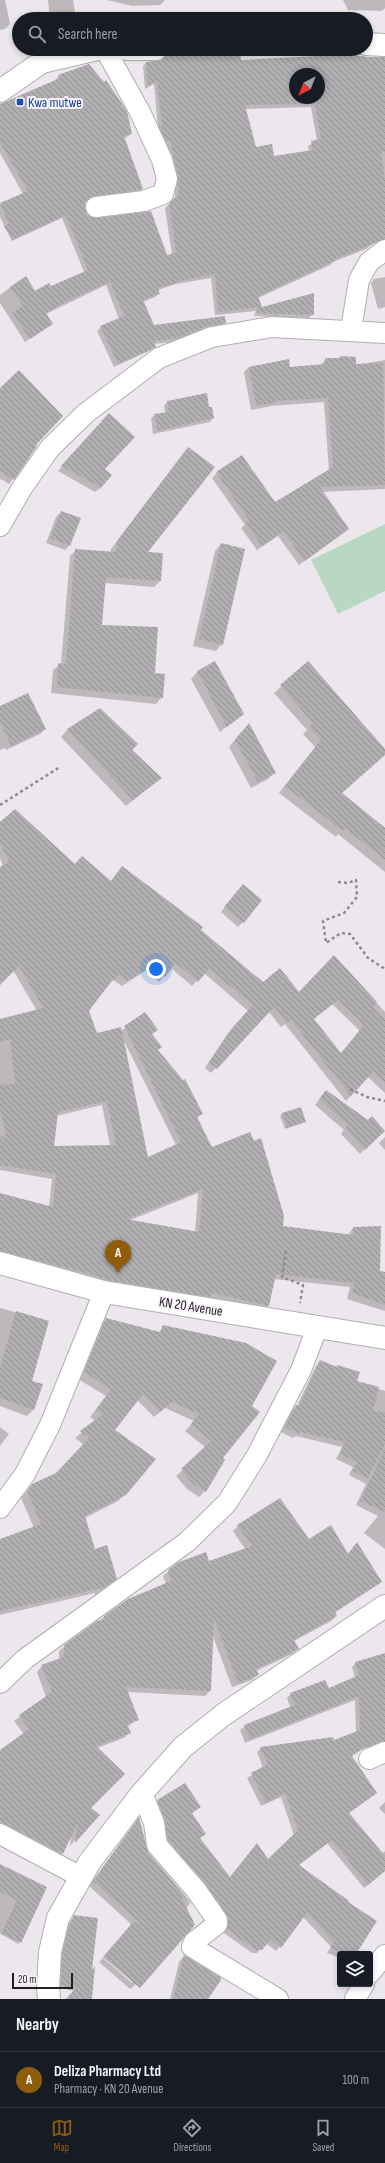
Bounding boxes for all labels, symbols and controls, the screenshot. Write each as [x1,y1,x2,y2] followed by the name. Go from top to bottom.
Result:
[12,12,373,56] search box
[26,23,48,45] icon: search
[58,25,118,44] text: Search here
[289,68,325,104] north arrow
[28,94,82,111] place label: Kwa mutwe
[15,97,25,107] marker: Kwa mutwe
[146,959,166,979] your location
[105,1240,131,1273] pin: A
[158,1293,224,1320] street label: KN 20 Avenue
[337,1951,373,1987] map controls
[337,1951,373,1987] button: layers
[12,1971,73,1990] scale bar
[18,1973,36,1986] text: 20 m
[16,2015,59,2035] text: Nearby
[54,2062,161,2081] text: Deliza Pharmacy Ltd
[26,2072,32,2088] text: A
[342,2072,369,2088] text: 100 m
[54,2081,164,2097] text: Pharmacy · KN 20 Avenue
[51,2117,73,2154] tab: Map
[174,2117,211,2154] tab: Directions
[312,2117,334,2154] tab: Saved

